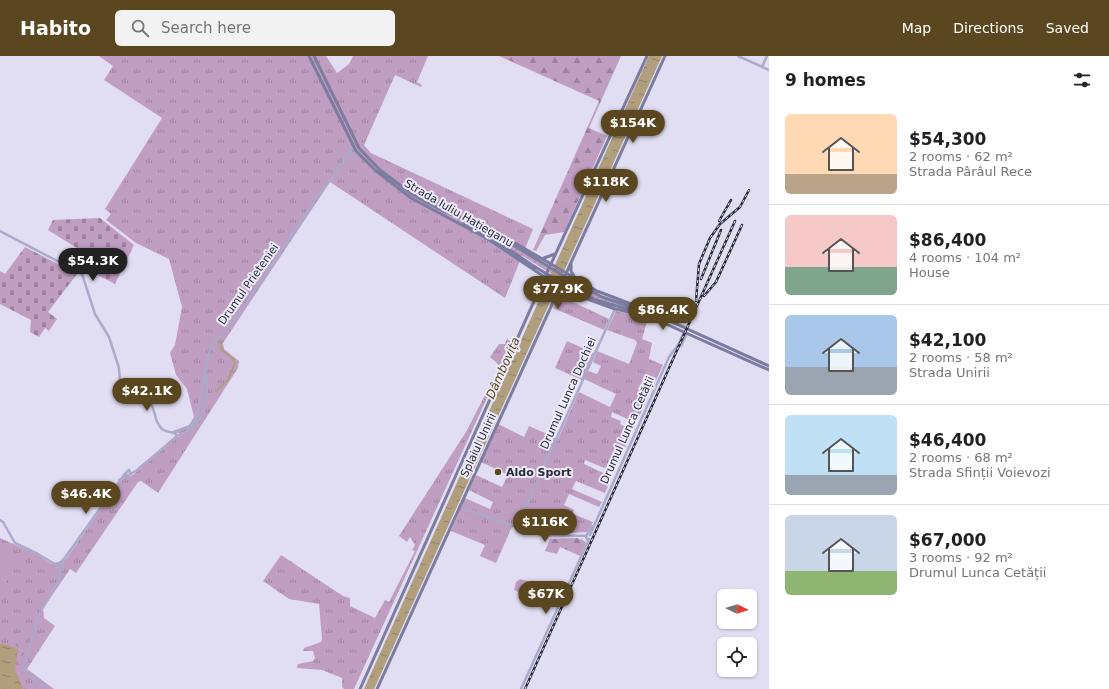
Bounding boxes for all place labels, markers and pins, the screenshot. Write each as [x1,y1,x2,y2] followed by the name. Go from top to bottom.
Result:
[605,110,661,144] pin: $154K
[578,169,634,203] pin: $118K
[60,248,126,282] pin: $54.3K
[525,276,591,310] pin: $77.9K
[630,297,696,331] pin: $86.4K
[114,378,180,412] pin: $42.1K
[506,466,572,479] place label: Aldo Sport
[493,467,503,477] marker: Aldo Sport
[53,481,119,515] pin: $46.4K
[517,509,573,543] pin: $116K
[522,581,570,615] pin: $67K

